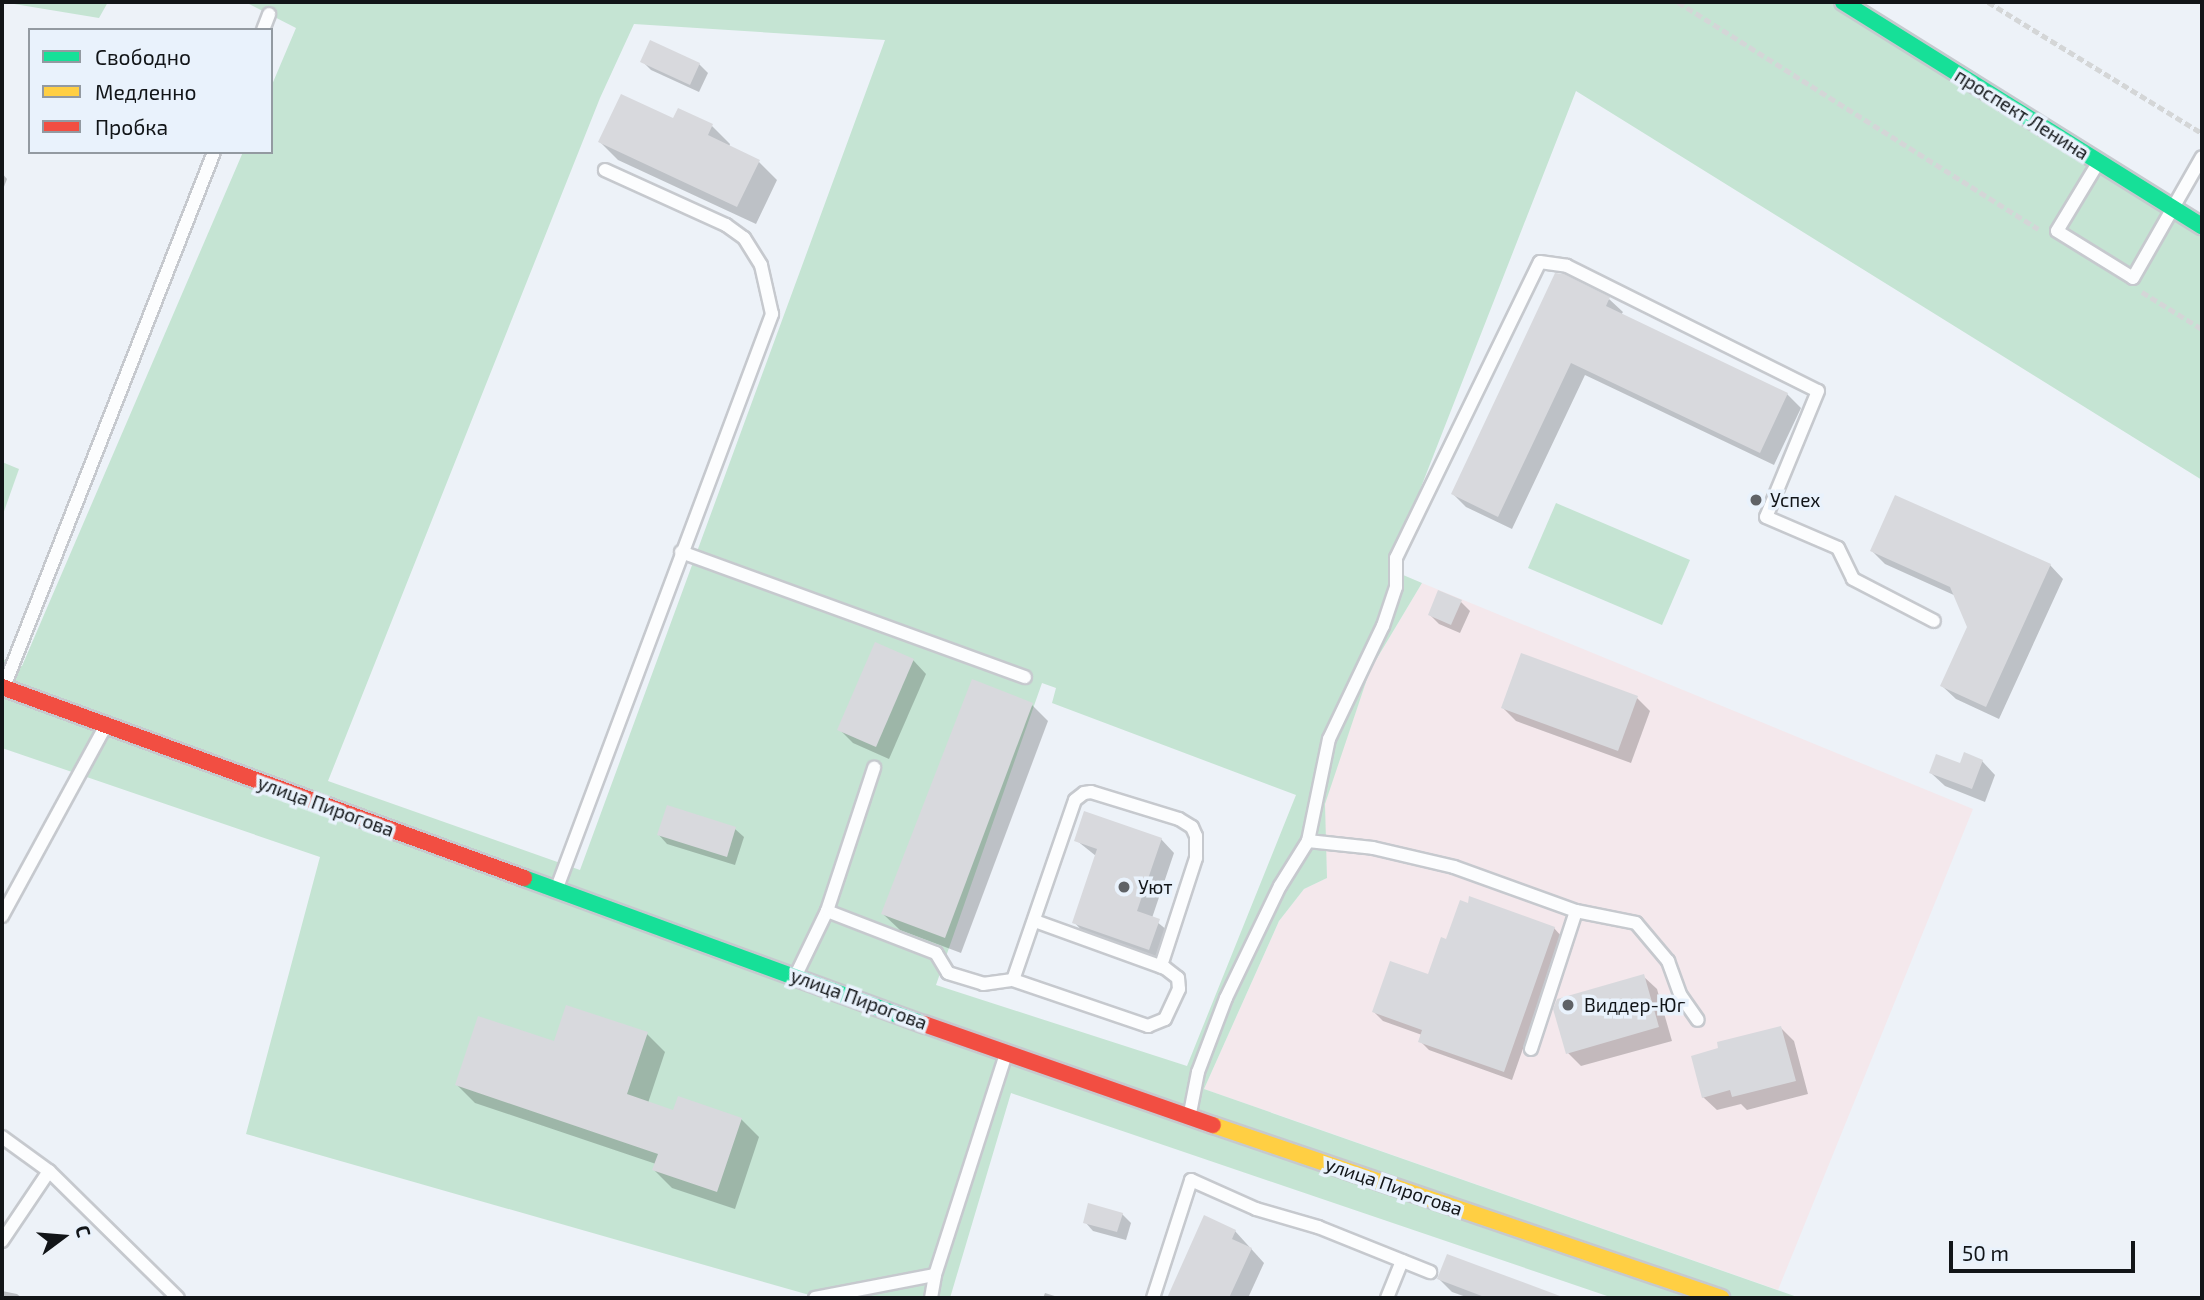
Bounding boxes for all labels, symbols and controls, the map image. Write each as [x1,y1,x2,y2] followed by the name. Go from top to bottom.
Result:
[28,28,273,154] legend
[95,44,191,69] text: Свободно
[1951,64,2093,164] street label: проспект Ленина
[95,79,197,104] text: Медленно
[95,114,168,139] text: Пробка
[1770,489,1820,511] place label: Успех
[1748,492,1764,508] marker: Успех
[255,771,397,841] street label: улица Пирогова
[1138,876,1173,898] place label: Уют
[1116,879,1132,895] marker: Уют
[788,964,930,1034] street label: улица Пирогова
[1584,994,1685,1016] place label: Виддер-Юг
[1558,995,1578,1015] marker: Виддер-Юг
[1322,1152,1466,1220] street label: улица Пирогова
[28,1202,98,1272] north arrow
[71,1223,96,1240] text: С
[1952,1226,2138,1270] scale bar
[1962,1240,2009,1265] text: 50 m

